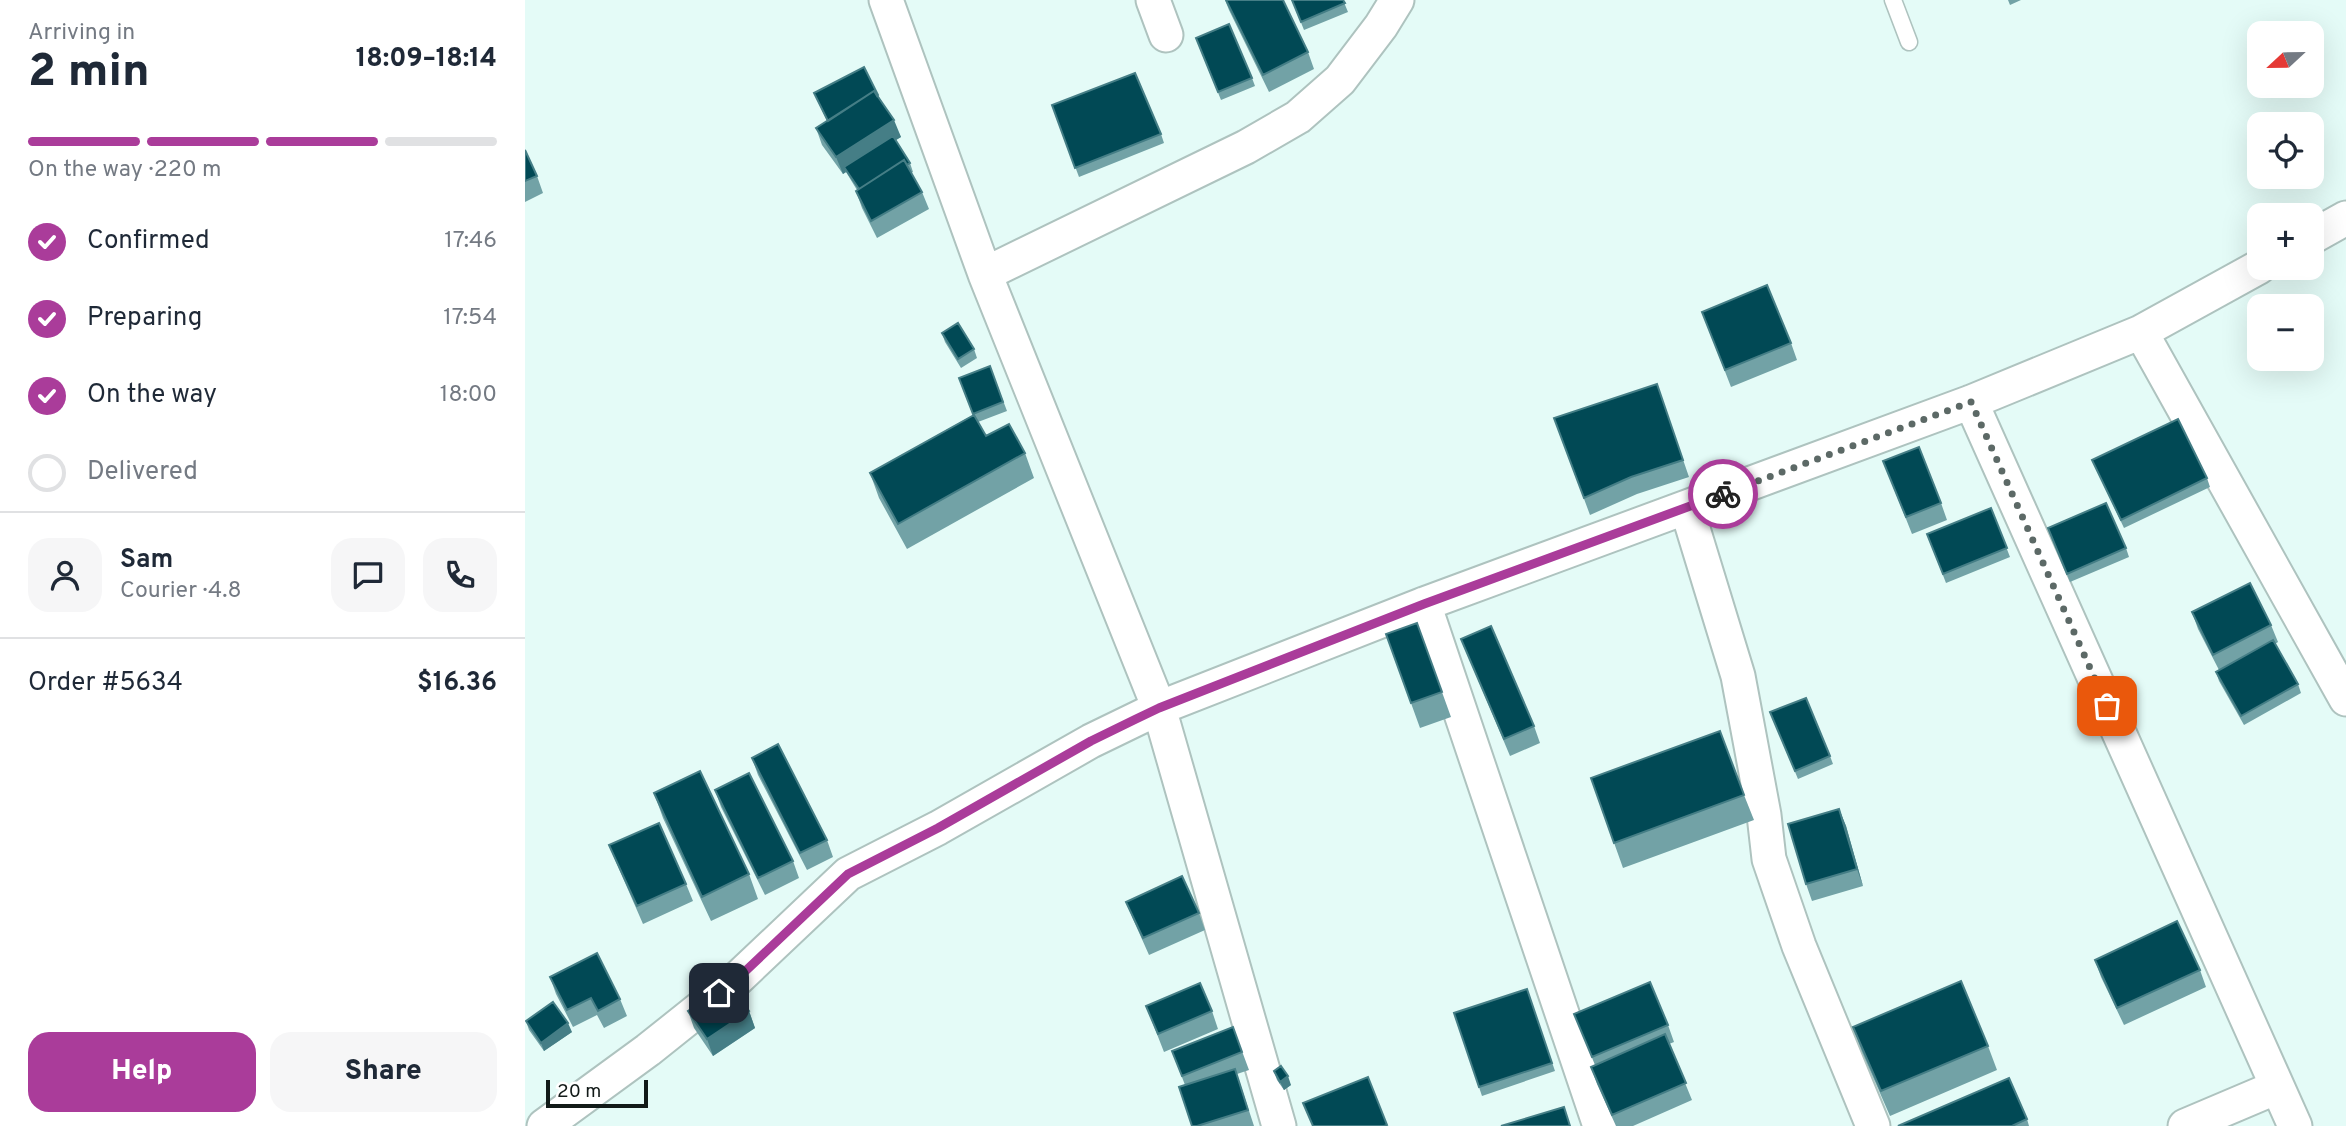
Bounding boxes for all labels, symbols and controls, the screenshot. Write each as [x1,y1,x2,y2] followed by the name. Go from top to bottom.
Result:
[28,19,135,48] text: Arriving in
[2247,21,2324,98] north arrow
[2247,21,2324,371] map controls
[356,43,497,76] text: 18:09–18:14
[28,44,150,103] text: 2 min
[2247,112,2324,189] button: locate
[28,156,222,185] text: On the way · 220 m
[2247,203,2324,280] button: +
[28,223,66,261] icon: check
[87,225,210,258] text: Confirmed
[444,227,497,256] text: 17:46
[2247,294,2324,371] button: −
[28,300,66,338] icon: check
[87,302,202,335] text: Preparing
[443,304,497,333] text: 17:54
[28,377,66,415] icon: check
[87,379,217,412] text: On the way
[440,381,497,410] text: 18:00
[87,456,198,489] text: Delivered
[1688,459,1758,529] courier
[1704,475,1742,513] icon: bike
[28,538,102,612] button: person
[331,538,405,612] button: chat
[423,538,497,612] button: phone
[120,544,173,577] text: Sam
[120,577,241,606] text: Courier · 4.8
[28,667,183,700] text: Order #5634
[417,667,497,700] text: $16.36
[2077,676,2137,736] pin
[2088,687,2126,725] icon: bag
[689,963,749,1023] pin
[700,974,738,1012] icon: home
[28,1032,256,1112] button: Help
[270,1032,497,1112] button: Share
[546,1077,647,1109] scale bar
[557,1080,601,1104] text: 20 m

